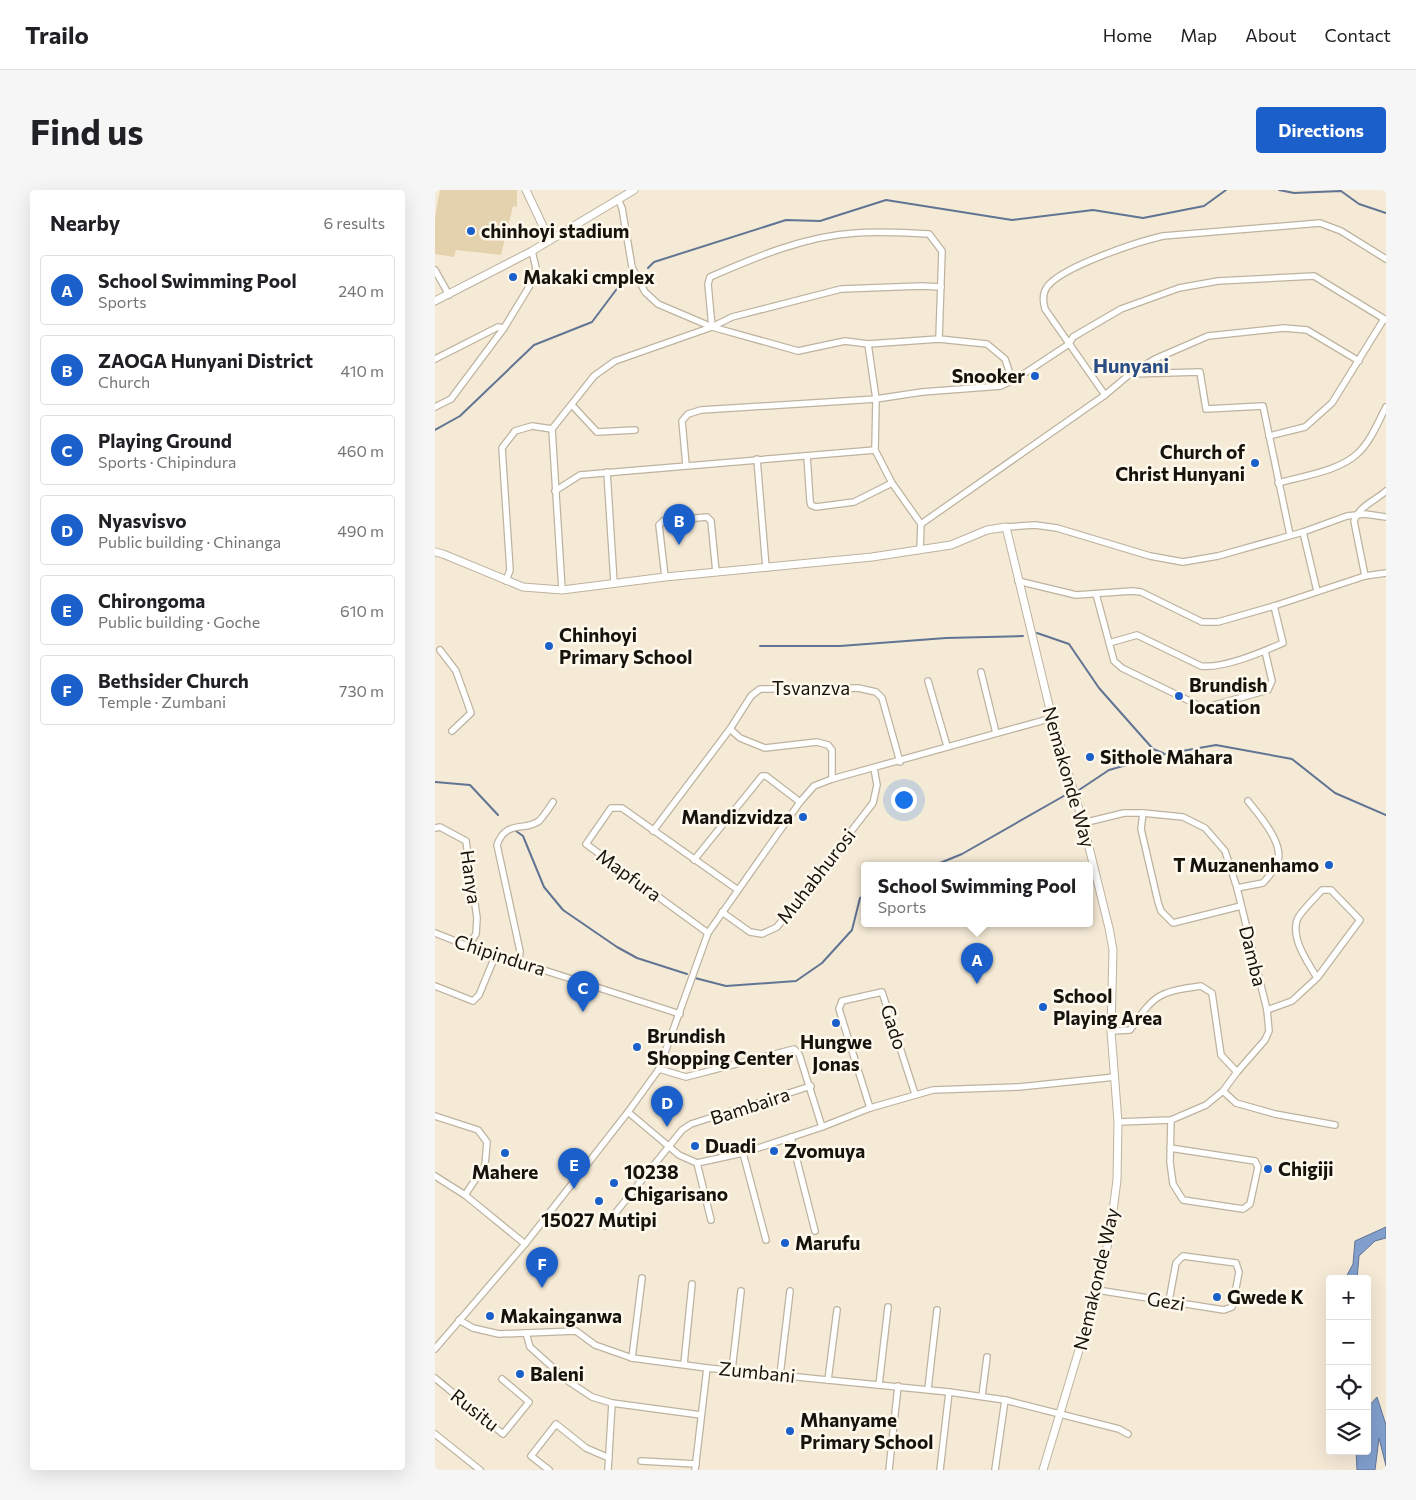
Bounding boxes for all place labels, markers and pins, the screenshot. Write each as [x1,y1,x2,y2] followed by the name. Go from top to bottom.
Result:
[481,219,629,242] place label: chinhoyi stadium
[465,225,477,237] marker: chinhoyi stadium
[523,265,655,288] place label: Makaki cmplex
[507,271,519,283] marker: Makaki cmplex
[952,364,1025,387] place label: Snooker
[1029,370,1041,382] marker: Snooker
[1115,440,1245,485] place label: Church of Christ Hunyani
[1249,457,1261,469] marker: Church of Christ Hunyani
[663,504,695,545] pin: B
[559,623,692,668] place label: Chinhoyi Primary School
[543,640,555,652] marker: Chinhoyi Primary School
[1189,673,1268,718] place label: Brundish location
[1173,690,1185,702] marker: Brundish location
[1100,745,1233,768] place label: Sithole Mahara
[1084,751,1096,763] marker: Sithole Mahara
[681,805,793,828] place label: Mandizvidza
[797,811,809,823] marker: Mandizvidza
[1173,853,1319,876] place label: T Muzanenhamo
[1323,859,1335,871] marker: T Muzanenhamo
[961,943,993,984] pin: A
[567,971,599,1012] pin: C
[1053,984,1162,1029] place label: School Playing Area
[1037,1001,1049,1013] marker: School Playing Area
[830,1017,842,1029] marker: Hungwe Jonas
[647,1024,794,1069] place label: Brundish Shopping Center
[800,1030,872,1075] place label: Hungwe Jonas
[631,1041,643,1053] marker: Brundish Shopping Center
[651,1086,683,1127] pin: D
[705,1134,756,1157] place label: Duadi
[784,1139,865,1162] place label: Zvomuya
[689,1140,701,1152] marker: Duadi
[768,1145,780,1157] marker: Zvomuya
[499,1147,511,1159] marker: Mahere
[558,1148,590,1189] pin: E
[1278,1157,1334,1180] place label: Chigiji
[472,1160,538,1183] place label: Mahere
[624,1160,728,1205] place label: 10238 Chigarisano
[1262,1163,1274,1175] marker: Chigiji
[608,1177,620,1189] marker: 10238 Chigarisano
[593,1195,605,1207] marker: 15027 Mutipi
[541,1208,657,1231] place label: 15027 Mutipi
[795,1231,860,1254] place label: Marufu
[779,1237,791,1249] marker: Marufu
[526,1247,558,1288] pin: F
[1227,1285,1304,1308] place label: Gwede K
[1211,1291,1223,1303] marker: Gwede K
[500,1304,622,1327] place label: Makainganwa
[484,1310,496,1322] marker: Makainganwa
[530,1362,584,1385] place label: Baleni
[514,1368,526,1380] marker: Baleni
[800,1408,933,1453] place label: Mhanyame Primary School
[784,1425,796,1437] marker: Mhanyame Primary School

